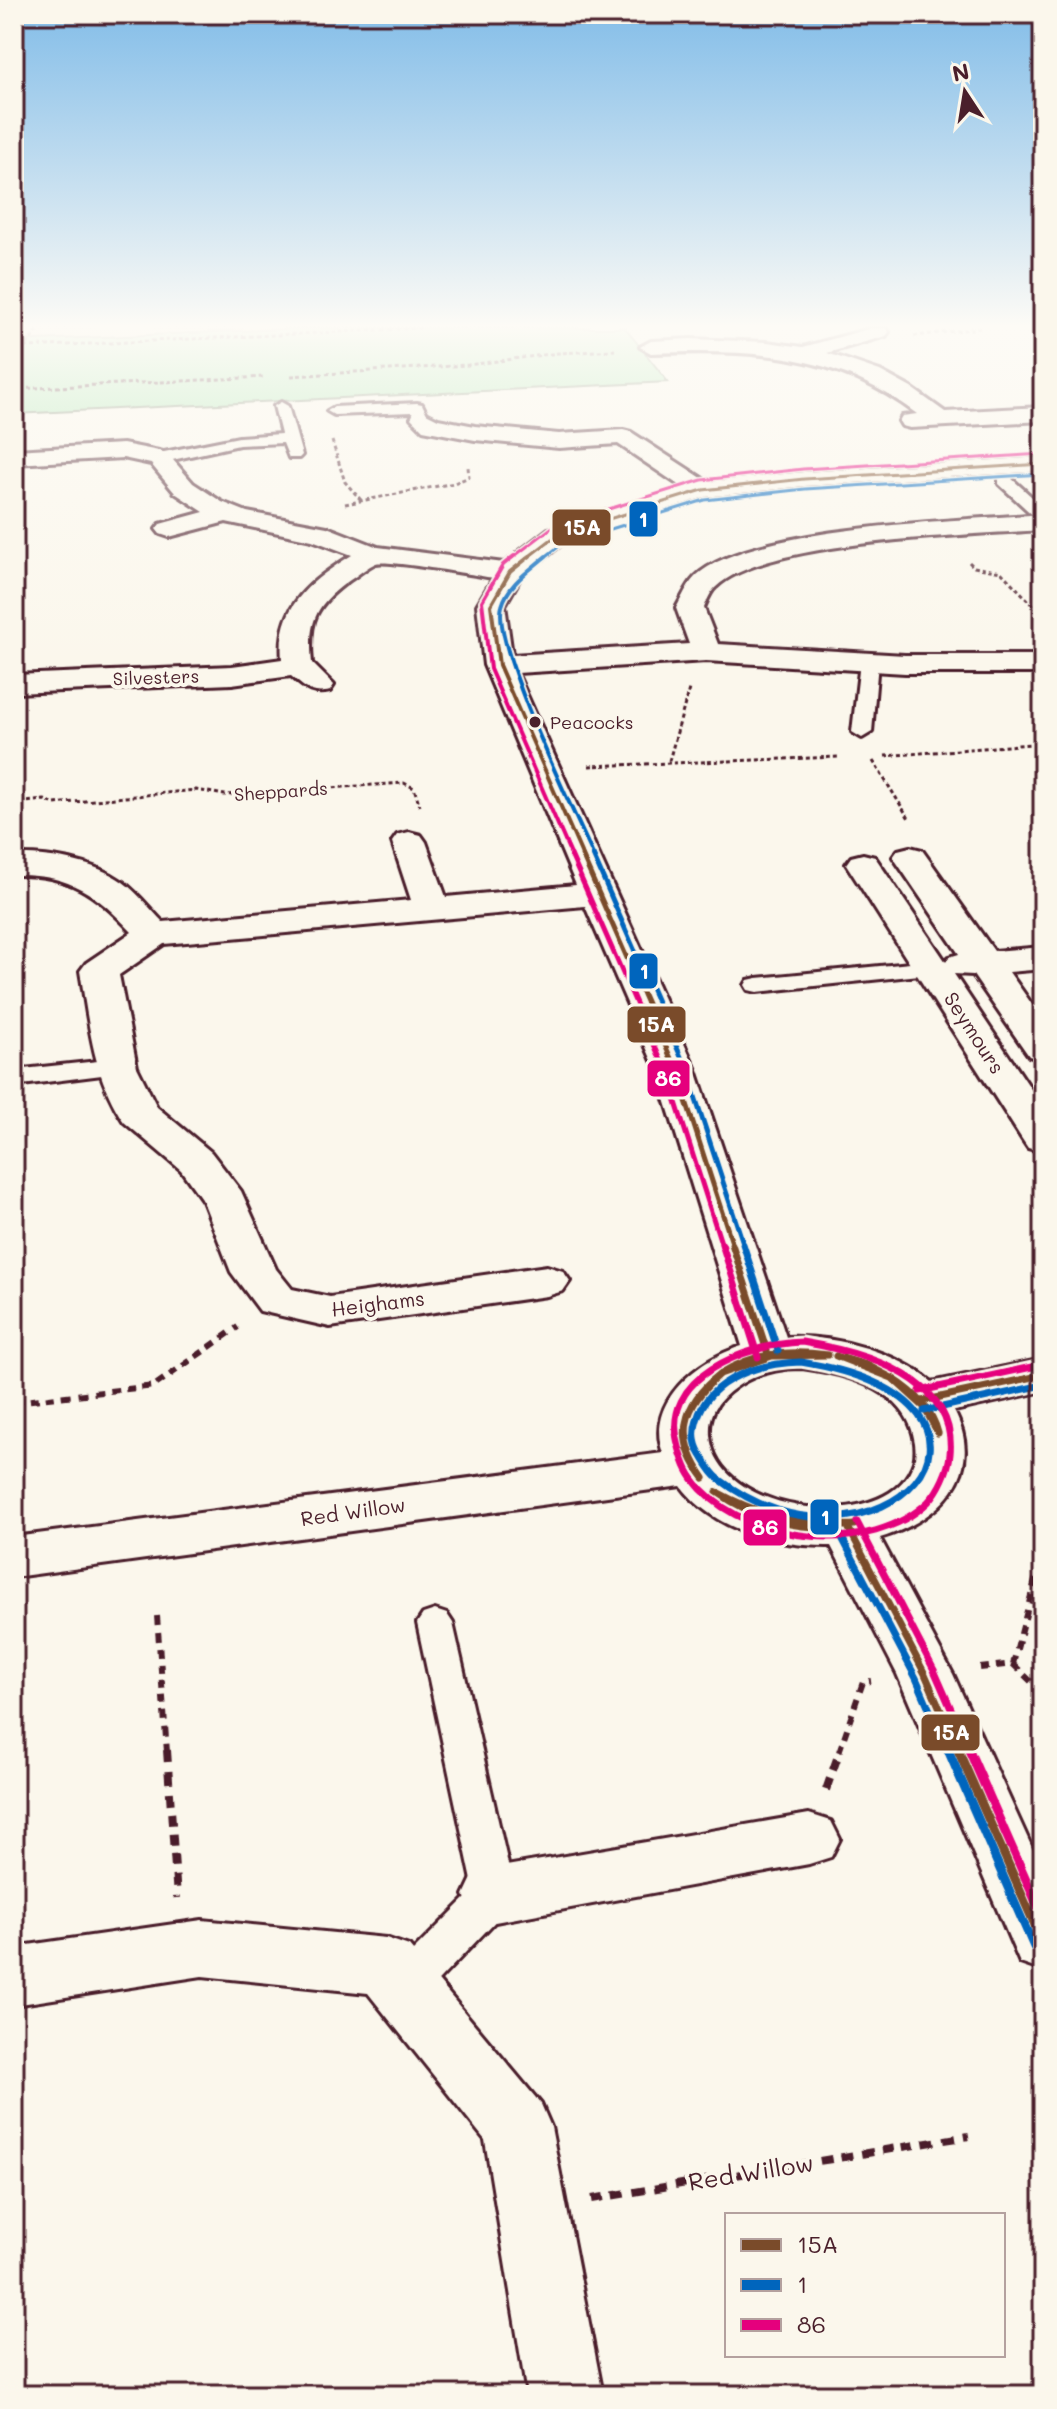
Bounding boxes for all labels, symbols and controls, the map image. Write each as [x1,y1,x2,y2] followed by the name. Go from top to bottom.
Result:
[925,52,1005,132] north arrow
[950,56,972,88] text: N
[628,500,659,538] line badge: 1
[638,504,648,533] text: 1
[551,508,612,547] line badge: 15A
[563,512,601,541] text: 15A
[112,663,200,691] street label: Silvesters
[550,710,634,734] place label: Peacocks
[527,714,543,730] marker: Peacocks
[233,776,329,806] street label: Sheppards
[628,952,659,990] line badge: 1
[639,956,649,985] text: 1
[939,987,1011,1078] street label: Seymours
[626,1005,687,1044] line badge: 15A
[637,1009,675,1038] text: 15A
[646,1059,691,1098] line badge: 86
[655,1063,681,1092] text: 86
[330,1284,426,1322] street label: Heighams
[299,1491,407,1531] street label: Red Willow
[809,1498,840,1536] line badge: 1
[820,1502,830,1531] text: 1
[742,1508,788,1547] line badge: 86
[752,1512,778,1541] text: 86
[920,1713,981,1752] line badge: 15A
[932,1717,970,1746] text: 15A
[686,2146,816,2197] street label: Red Willow
[725,2213,1005,2357] legend
[797,2228,838,2259] text: 15A
[797,2268,808,2299] text: 1
[797,2308,826,2339] text: 86

